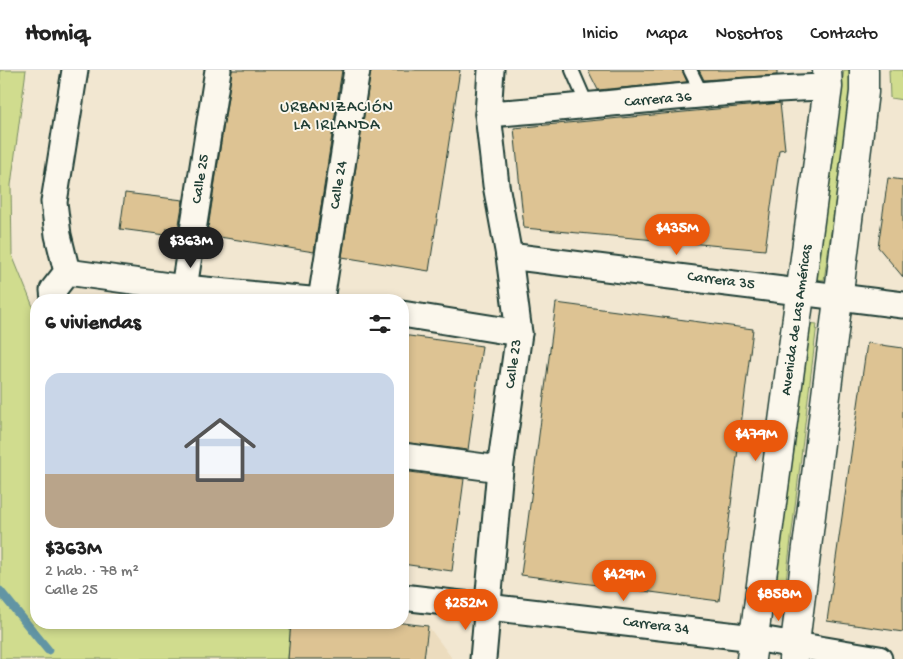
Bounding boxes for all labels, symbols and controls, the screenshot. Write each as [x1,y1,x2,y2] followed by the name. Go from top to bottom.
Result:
[25,20,88,49] text: Homiq
[582,24,618,45] text: Inicio
[646,24,687,45] text: Mapa
[715,24,782,45] text: Nosotros
[810,24,878,45] text: Contacto
[624,88,693,112] street label: Carrera 36
[280,99,394,136] district label: URBANIZACIÓN LA IRLANDA
[188,153,214,205] street label: Calle 25
[326,159,352,211] street label: Calle 24
[642,214,712,256] pin: $435M
[656,220,698,239] text: $435M
[156,226,226,269] pin: $363M
[169,233,213,252] text: $363M
[778,243,817,397] street label: Avenida de Las Américas
[686,268,756,294] street label: Carrera 35
[366,310,394,338] icon: filters
[45,312,141,337] text: 6 viviendas
[502,338,526,390] street label: Calle 23
[175,405,265,495] icon: home
[721,420,791,462] pin: $479M
[735,426,777,445] text: $479M
[45,538,101,563] text: $363M
[589,560,659,602] pin: $429M
[45,563,139,582] text: 2 hab. · 78 m²
[603,566,645,585] text: $429M
[744,580,814,622] pin: $858M
[45,582,98,601] text: Calle 25
[757,586,801,605] text: $858M
[431,588,501,631] pin: $252M
[445,595,487,614] text: $252M
[622,613,690,639] street label: Carrera 34

